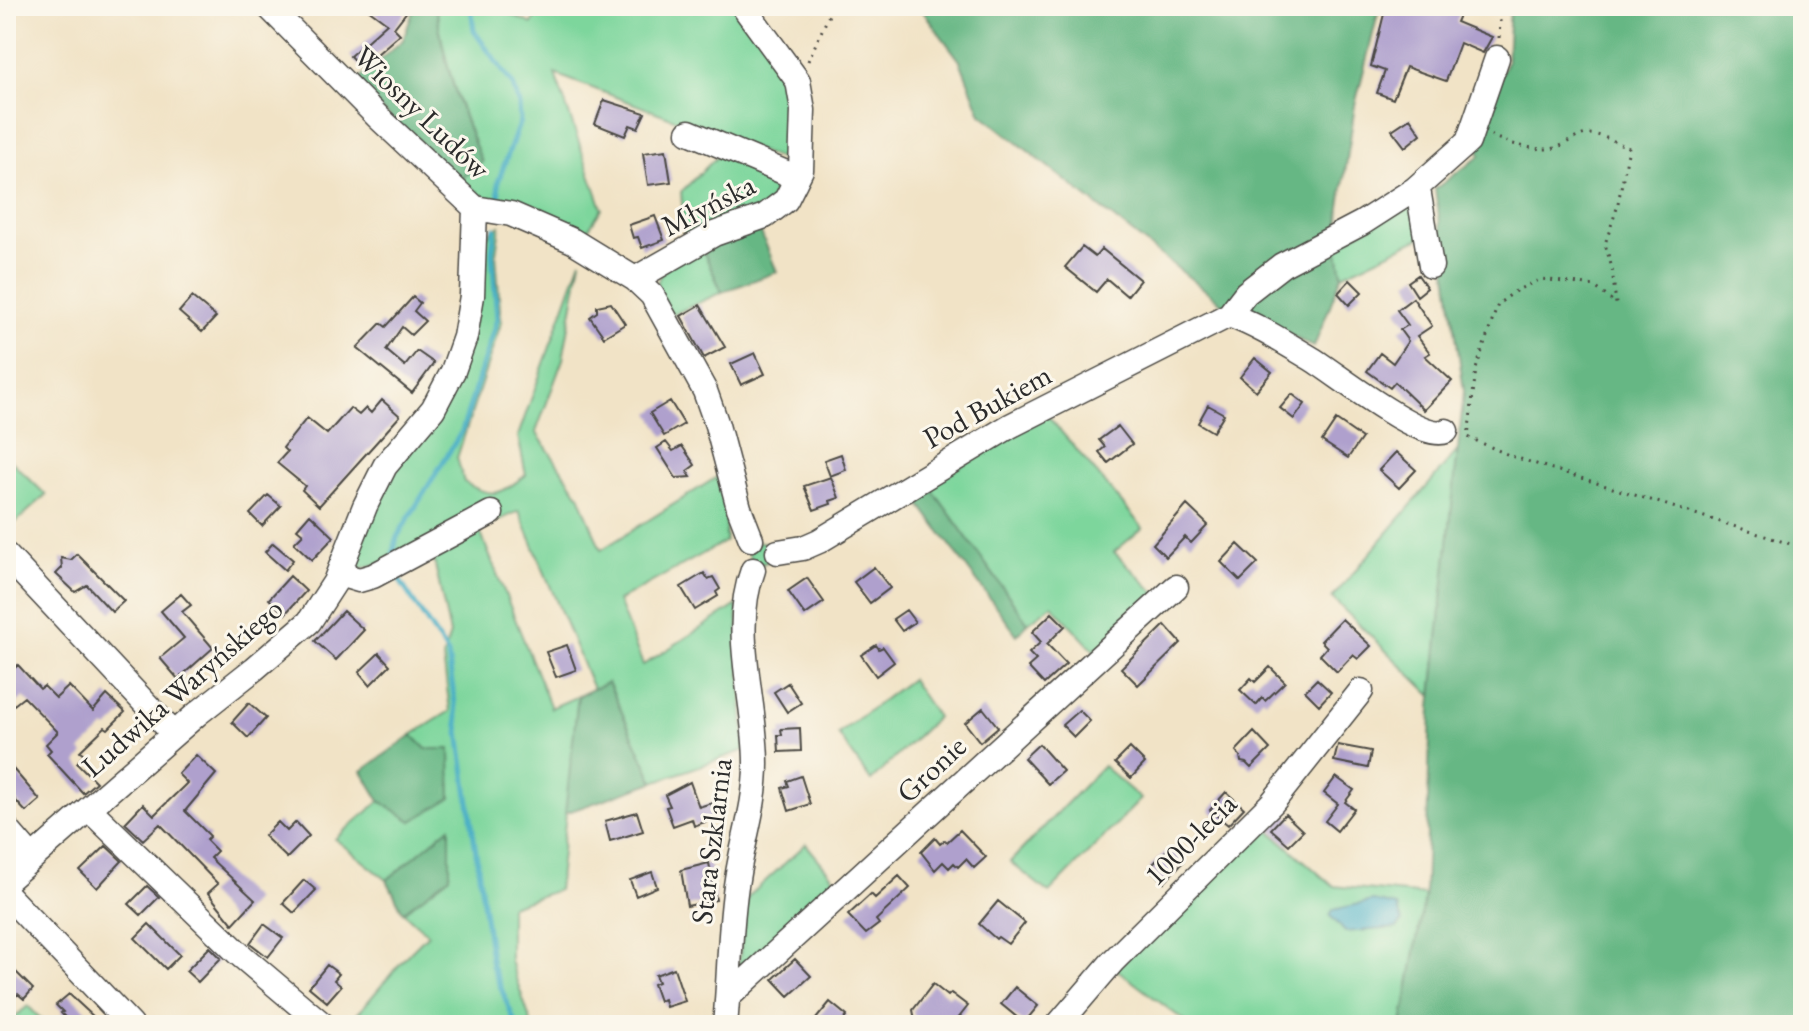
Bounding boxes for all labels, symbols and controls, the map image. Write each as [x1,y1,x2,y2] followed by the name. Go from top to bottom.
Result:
[345,37,499,187] street label: Wiosny Ludów
[655,165,761,245] street label: Młyńska
[916,355,1058,457] street label: Pod Bukiem
[73,589,291,785] street label: Ludwika Waryńskiego
[888,727,974,811] street label: Gronie
[681,756,741,926] street label: Stara Szklarnia
[1135,784,1245,894] street label: 1000-lecia

